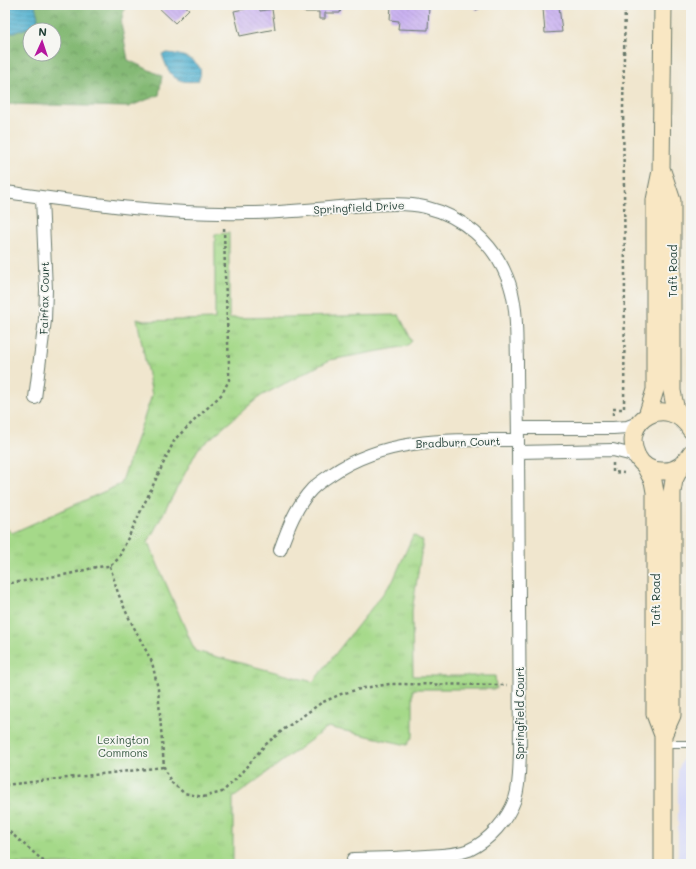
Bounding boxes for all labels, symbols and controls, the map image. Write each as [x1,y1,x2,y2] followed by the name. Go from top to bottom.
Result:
[22,22,62,62] north arrow
[38,24,47,39] text: N
[313,197,405,217] street label: Springfield Drive
[665,244,680,298] street label: Taft Road
[36,261,52,335] street label: Fairfax Court
[415,433,501,451] street label: Bradburn Court
[648,573,663,627] street label: Taft Road
[512,666,527,759] street label: Springfield Court
[97,732,149,760] park label: Lexington Commons

